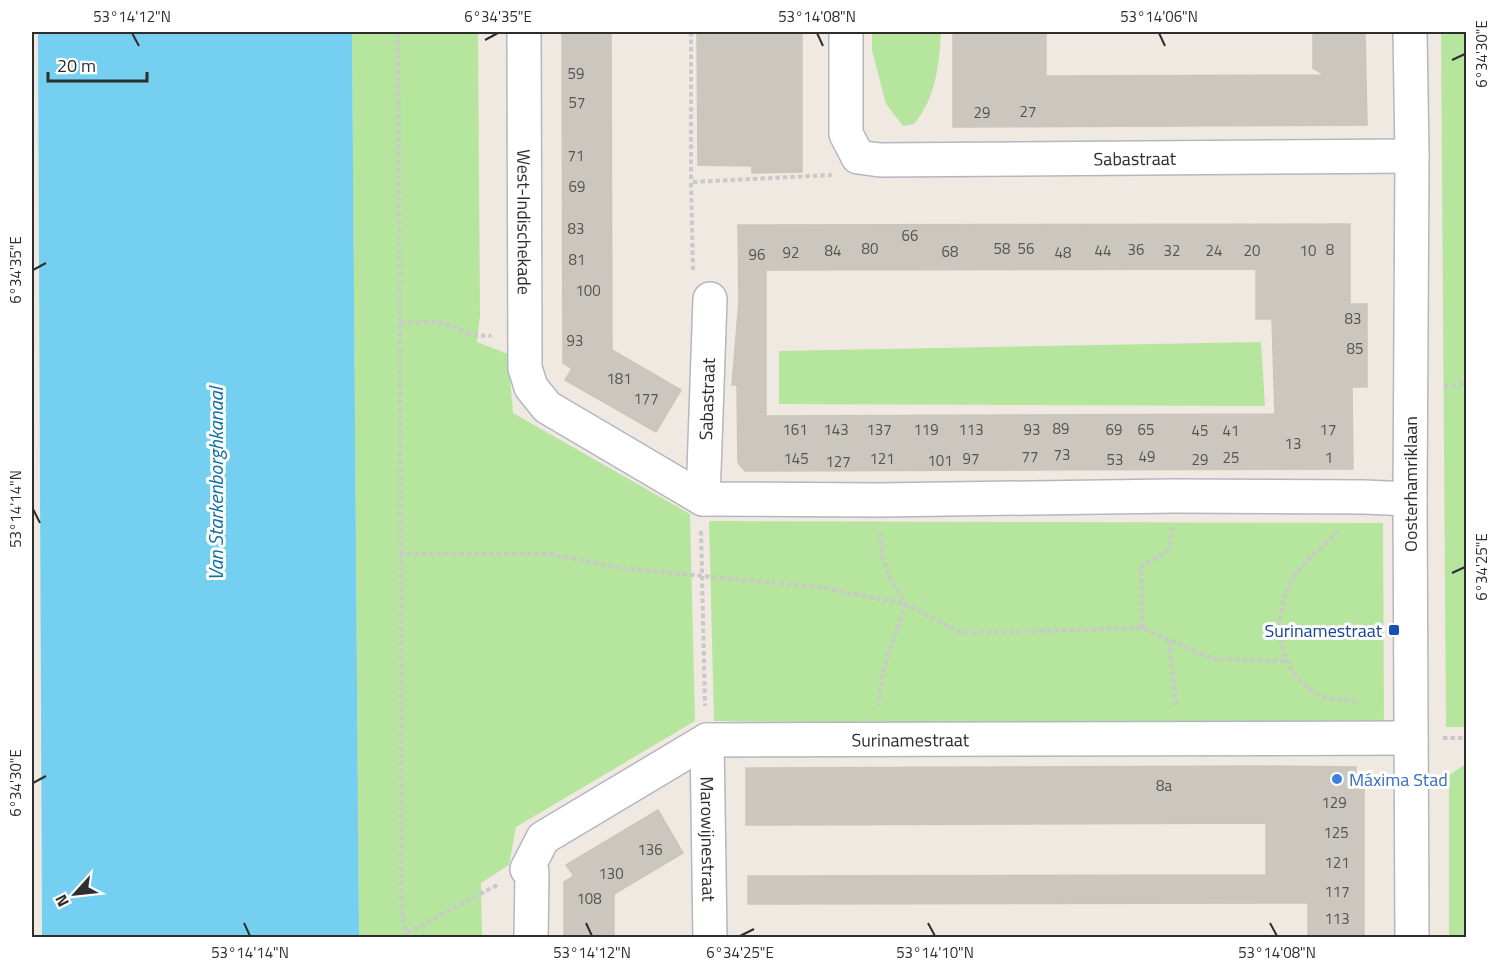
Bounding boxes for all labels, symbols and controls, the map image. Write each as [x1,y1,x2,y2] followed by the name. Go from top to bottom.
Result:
[93,5,171,28] text: 53°14'12"N
[464,5,532,28] text: 6°34'35"E
[778,5,856,28] text: 53°14'08"N
[1120,5,1198,28] text: 53°14'06"N
[1470,20,1493,88] text: 6°34'30"E
[48,45,147,83] scale bar
[57,52,96,79] text: 20 m
[568,62,584,85] house number: 59
[569,91,585,114] house number: 57
[1020,100,1036,123] house number: 27
[974,101,990,124] house number: 29
[568,144,584,167] house number: 71
[1093,144,1177,172] street label: Sabastraat
[511,149,538,295] street label: West-Indischekade
[569,175,585,198] house number: 69
[568,217,584,240] house number: 83
[902,224,918,247] house number: 66
[4,236,27,304] text: 6°34'35"E
[862,237,878,260] house number: 80
[994,237,1010,260] house number: 58
[1018,237,1034,260] house number: 56
[1128,238,1144,261] house number: 36
[1326,238,1334,261] house number: 8
[825,239,841,262] house number: 84
[1095,239,1111,262] house number: 44
[1164,239,1180,262] house number: 32
[1206,239,1222,262] house number: 24
[1244,239,1260,262] house number: 20
[1300,239,1316,262] house number: 10
[942,240,958,263] house number: 68
[783,241,799,264] house number: 92
[1055,241,1071,264] house number: 48
[749,243,765,266] house number: 96
[569,248,585,271] house number: 81
[575,279,601,302] house number: 100
[1345,307,1361,330] house number: 83
[567,329,583,352] house number: 93
[1347,337,1363,360] house number: 85
[692,357,721,441] street label: Sabastraat
[606,367,632,390] house number: 181
[200,385,231,581] water label: Van Starkenborghkanaal
[633,387,659,410] house number: 177
[1397,416,1424,552] street label: Oosterhamriklaan
[1053,417,1069,440] house number: 89
[782,418,808,441] house number: 161
[823,418,849,441] house number: 143
[866,418,892,441] house number: 137
[913,418,939,441] house number: 119
[958,418,984,441] house number: 113
[1024,418,1040,441] house number: 93
[1106,418,1122,441] house number: 69
[1138,418,1154,441] house number: 65
[1320,418,1336,441] house number: 17
[1192,419,1208,442] house number: 45
[1223,419,1239,442] house number: 41
[1285,432,1301,455] house number: 13
[1054,443,1070,466] house number: 73
[1022,445,1038,468] house number: 77
[1139,445,1155,468] house number: 49
[1223,446,1239,469] house number: 25
[1325,446,1333,469] house number: 1
[783,447,809,470] house number: 145
[869,447,895,470] house number: 121
[963,447,979,470] house number: 97
[1107,448,1123,471] house number: 53
[1192,448,1208,471] house number: 29
[927,449,953,472] house number: 101
[825,450,851,473] house number: 127
[4,470,27,548] text: 53°14'14"N
[1470,533,1493,601] text: 6°34'25"E
[1264,617,1383,644] place label: Surinamestraat
[1387,623,1401,637] marker: Surinamestraat
[851,726,970,753] street label: Surinamestraat
[4,749,27,817] text: 6°34'30"E
[1349,766,1448,793] place label: Máxima Stad
[1330,772,1344,786] marker: Máxima Stad
[1156,774,1172,797] house number: 8a
[694,776,723,903] street label: Marowijnestraat
[1321,791,1347,814] house number: 129
[1323,821,1349,844] house number: 125
[637,838,663,861] house number: 136
[1324,851,1350,874] house number: 121
[598,862,624,885] house number: 130
[45,864,105,924] north arrow
[1324,880,1350,903] house number: 117
[576,887,602,910] house number: 108
[48,890,75,911] text: N
[1324,907,1350,930] house number: 113
[211,941,289,964] text: 53°14'14"N
[553,941,631,964] text: 53°14'12"N
[706,941,774,964] text: 6°34'25"E
[896,941,974,964] text: 53°14'10"N
[1238,941,1316,964] text: 53°14'08"N

